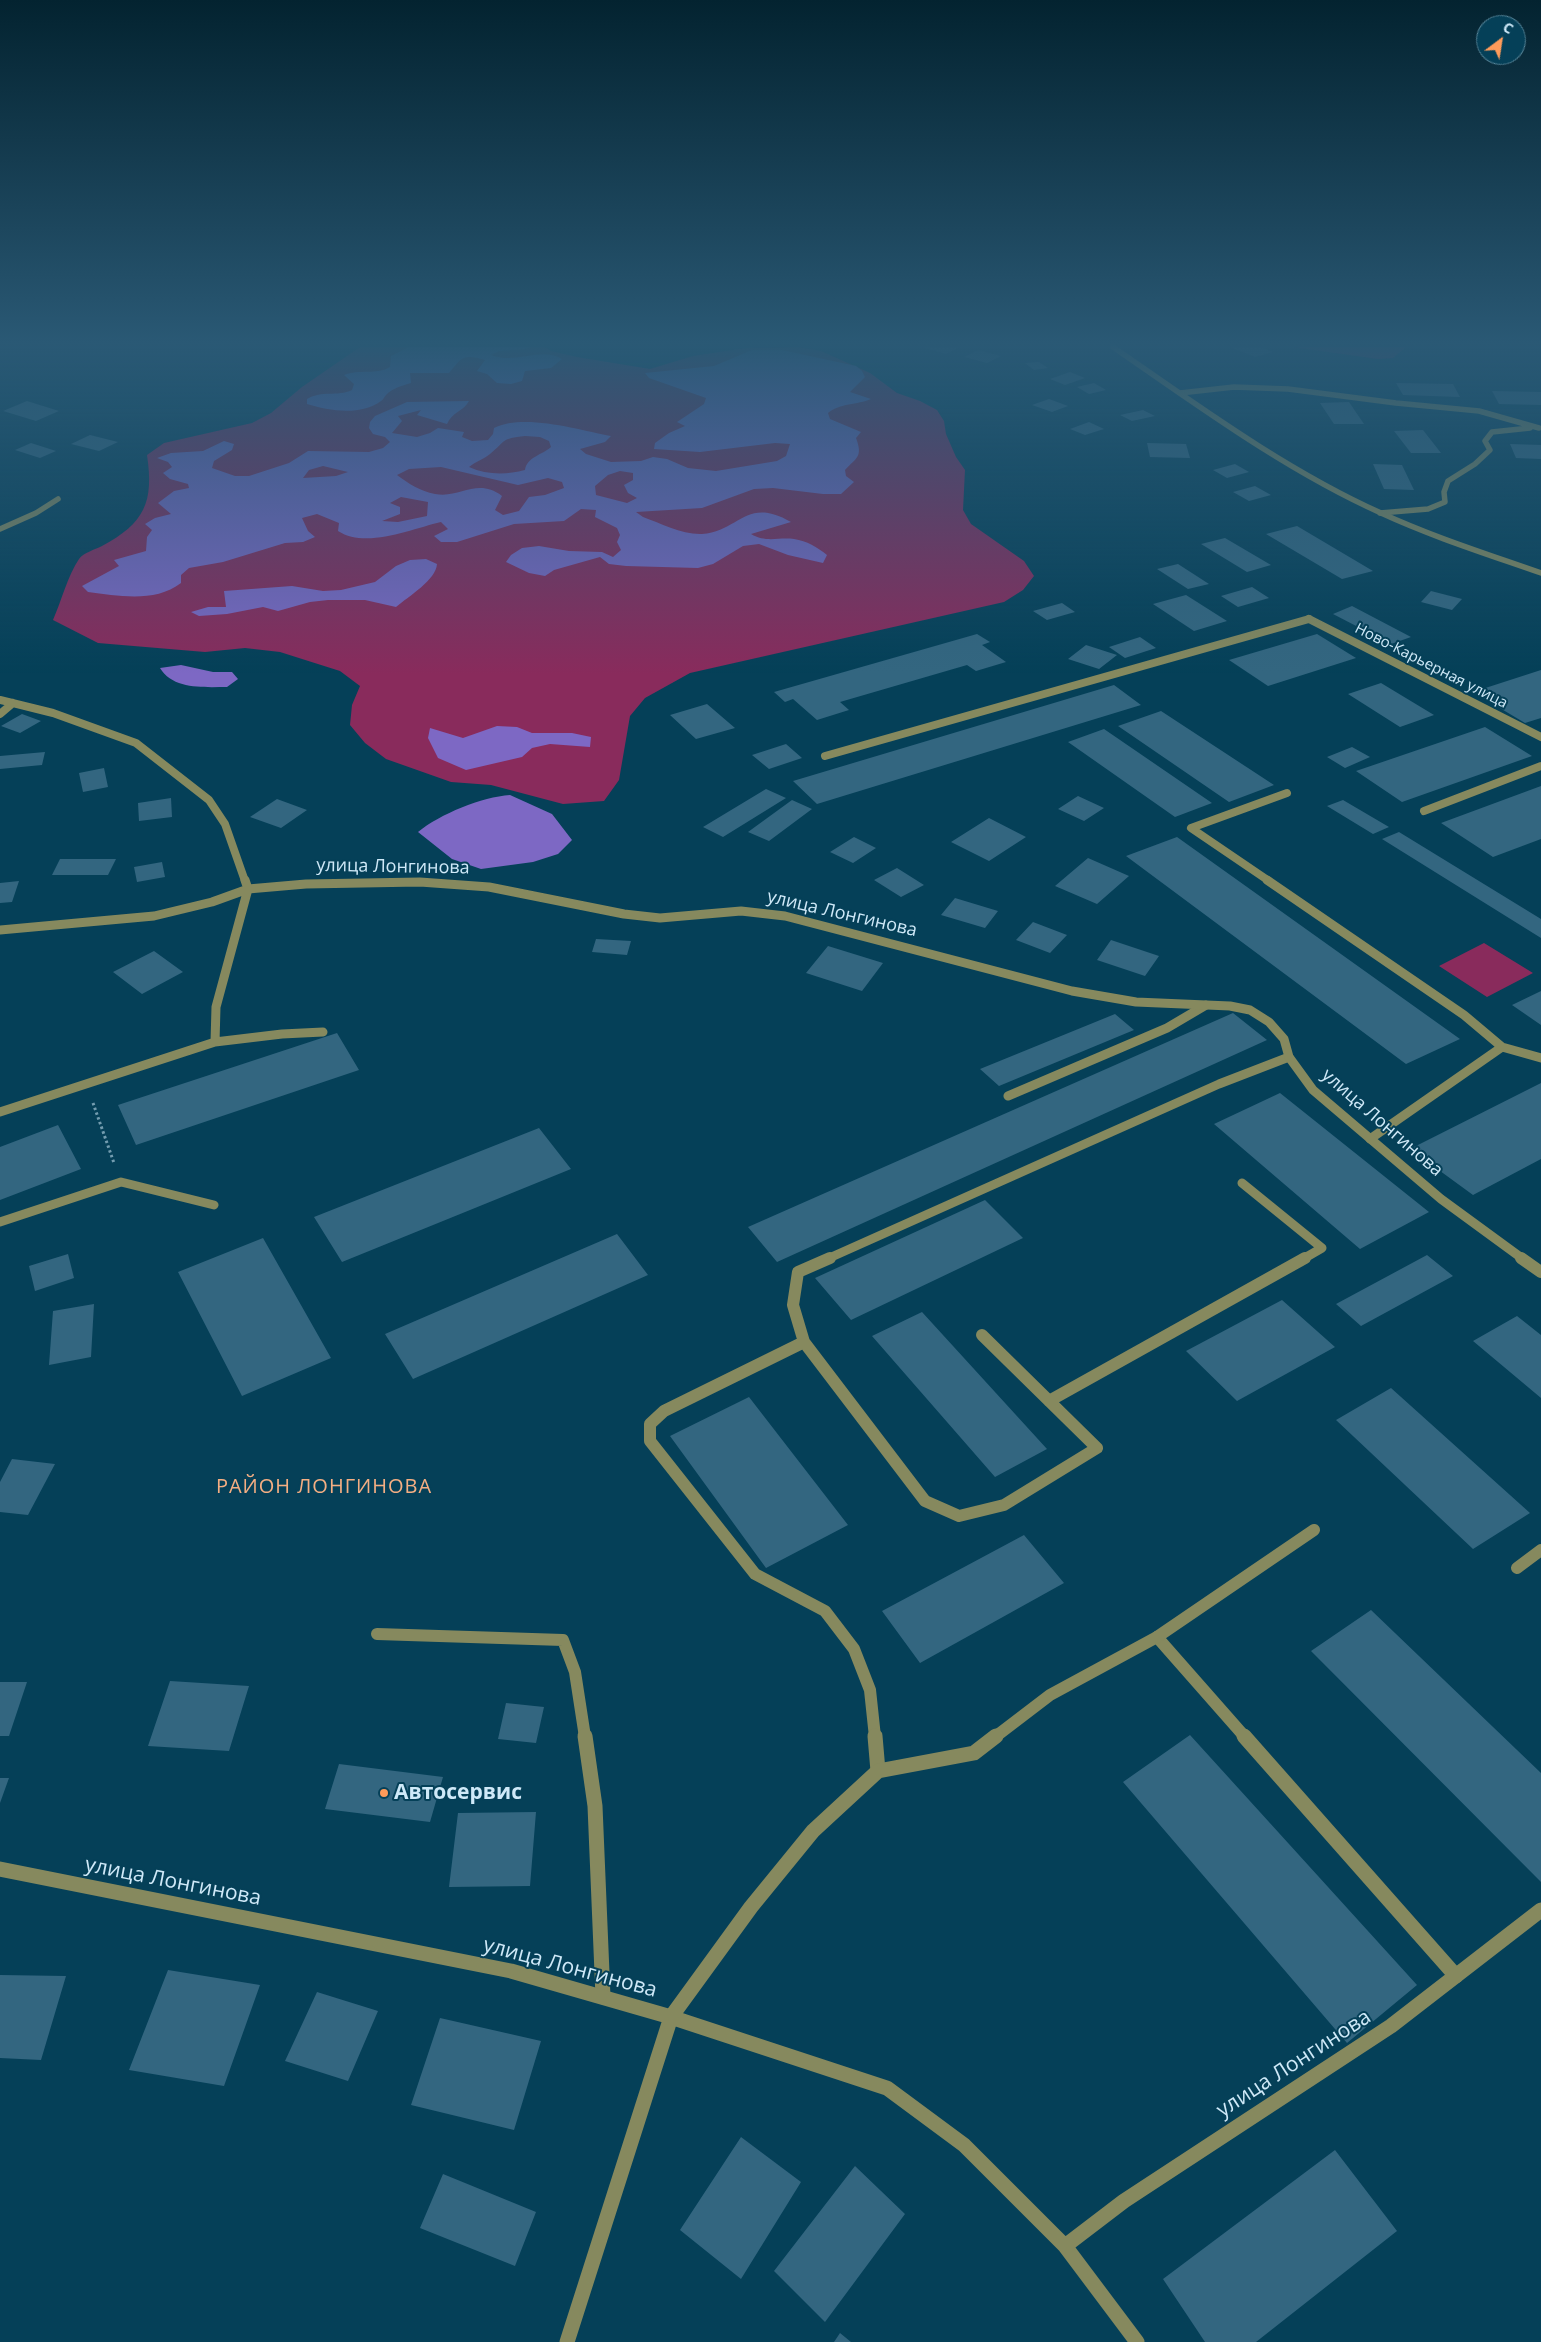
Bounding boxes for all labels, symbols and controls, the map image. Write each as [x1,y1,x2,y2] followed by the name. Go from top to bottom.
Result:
[1476,15,1526,65] north arrow
[1500,17,1517,38] text: С
[1352,620,1510,712] street label: Ново-Карьерная улица
[316,855,470,879] street label: улица Лонгинова
[765,886,919,942] street label: улица Лонгинова
[1317,1065,1447,1181] street label: улица Лонгинова
[214,1475,434,1499] district label: РАЙОН ЛОНГИНОВА
[394,1780,522,1806] place label: Автосервис
[378,1787,390,1799] marker: Автосервис
[83,1853,263,1911] street label: улица Лонгинова
[480,1933,660,2003] street label: улица Лонгинова
[1212,2005,1376,2123] street label: улица Лонгинова

